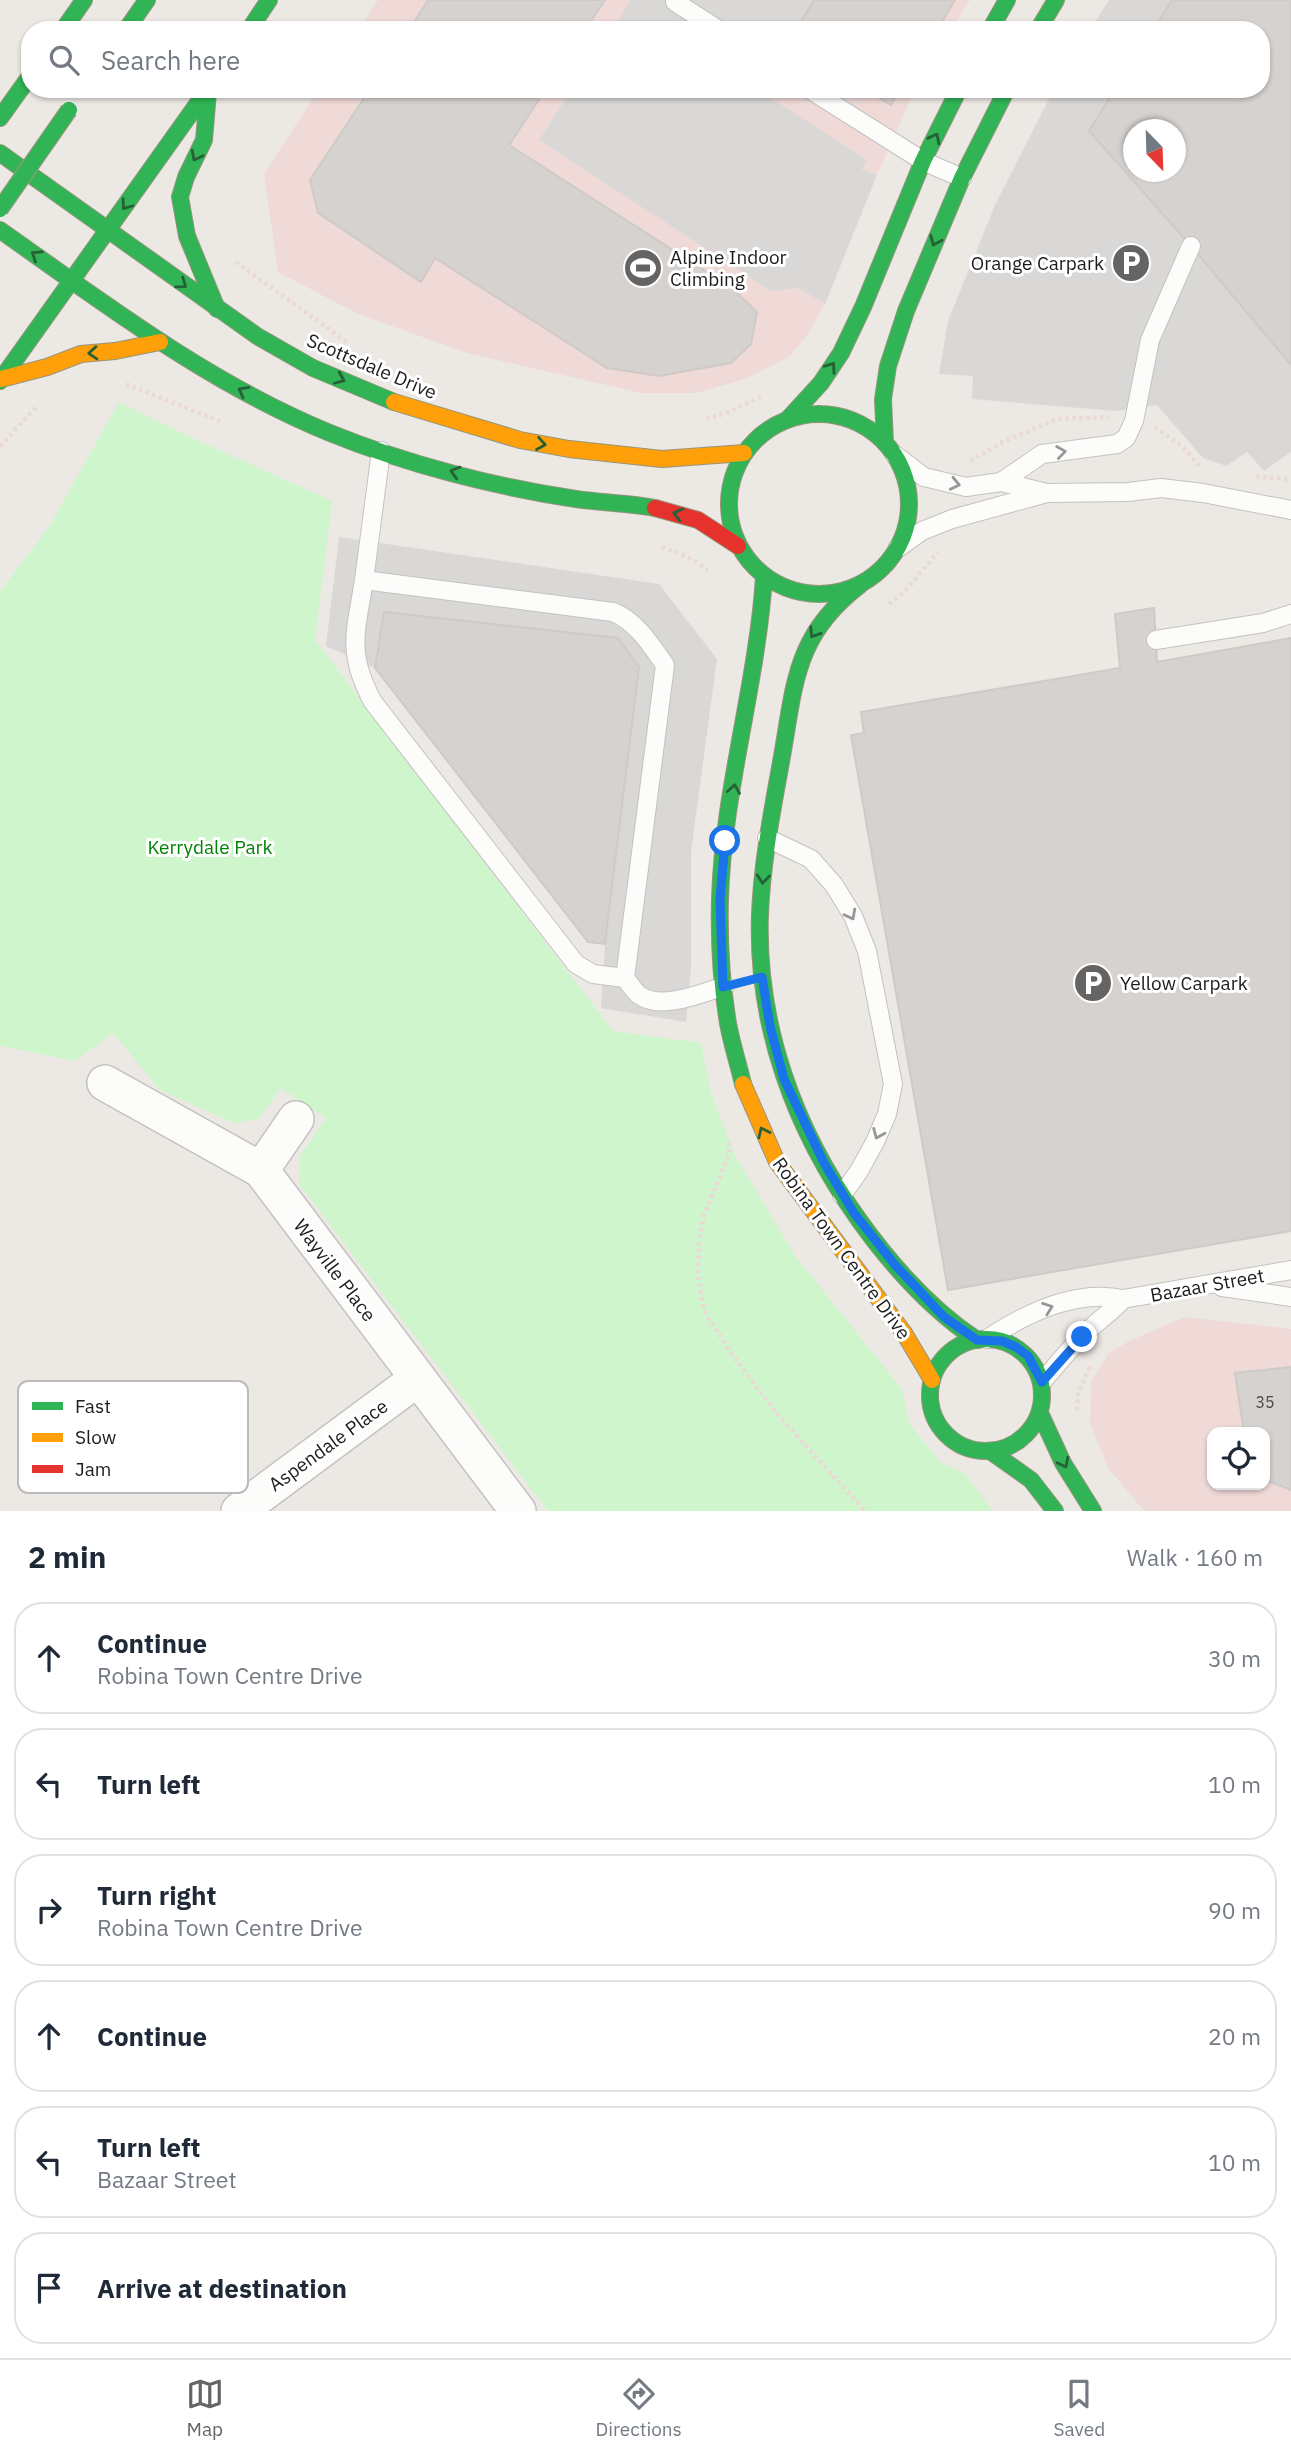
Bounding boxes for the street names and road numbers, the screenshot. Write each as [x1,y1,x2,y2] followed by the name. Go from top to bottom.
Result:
[303,328,441,404] street label: Scottsdale Drive
[768,1152,916,1344] street label: Robina Town Centre Drive
[289,1214,381,1326] street label: Wayville Place
[1148,1263,1266,1307] street label: Bazaar Street
[264,1394,392,1496] street label: Aspendale Place

